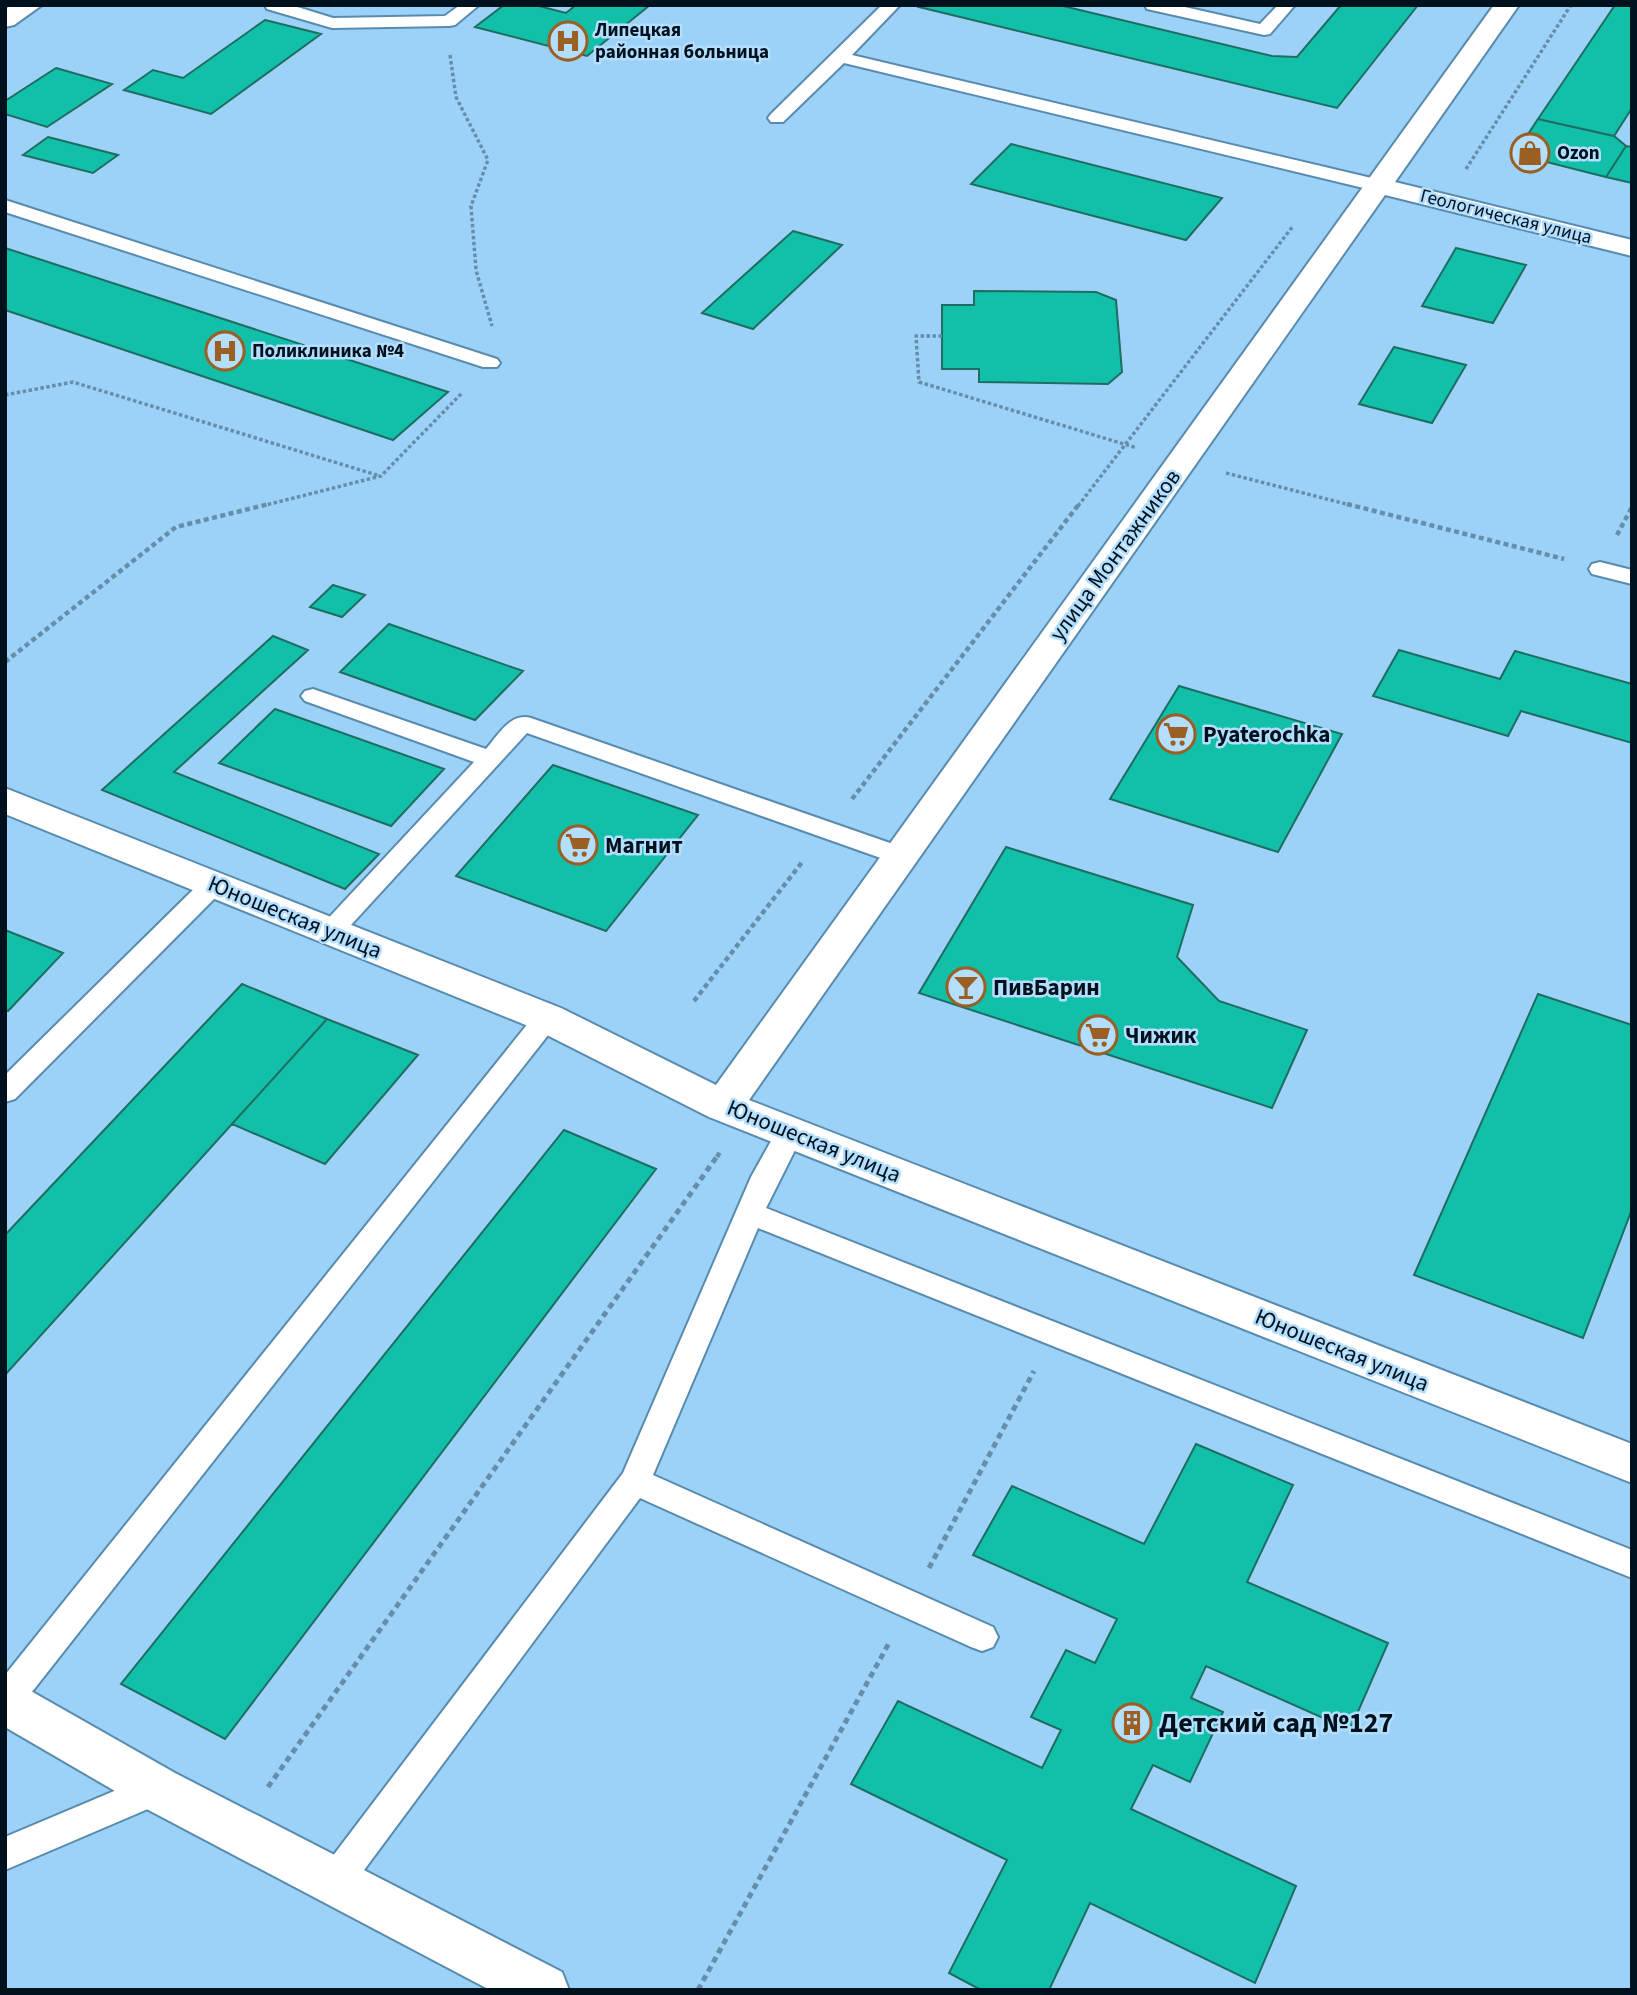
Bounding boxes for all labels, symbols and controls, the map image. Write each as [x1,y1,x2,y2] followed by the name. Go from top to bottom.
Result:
[594,17,769,66] place label: Липецкая районная больница
[547,20,589,62] hospital icon: Липецкая районная больница
[1509,132,1551,174] shop icon: Ozon
[1557,140,1600,167] place label: Ozon
[1417,183,1595,251] street label: Геологическая улица
[204,330,246,372] hospital icon: Поликлиника №4
[252,338,404,365] place label: Поликлиника №4
[1041,462,1189,648] street label: улица Монтажников
[1155,713,1197,755] supermarket icon: Pyaterochka
[1203,718,1330,751] place label: Pyaterochka
[557,824,599,866] supermarket icon: Магнит
[605,829,683,862] place label: Магнит
[203,867,387,967] street label: Юношеская улица
[945,966,987,1008] bar icon: ПивБарин
[993,971,1100,1004] place label: ПивБарин
[1077,1014,1119,1056] supermarket icon: Чижик
[1125,1019,1197,1052] place label: Чижик
[722,1091,906,1191] street label: Юношеская улица
[1250,1300,1434,1400] street label: Юношеская улица
[1111,1702,1153,1744] building icon: Детский сад №127
[1159,1703,1393,1743] place label: Детский сад №127

